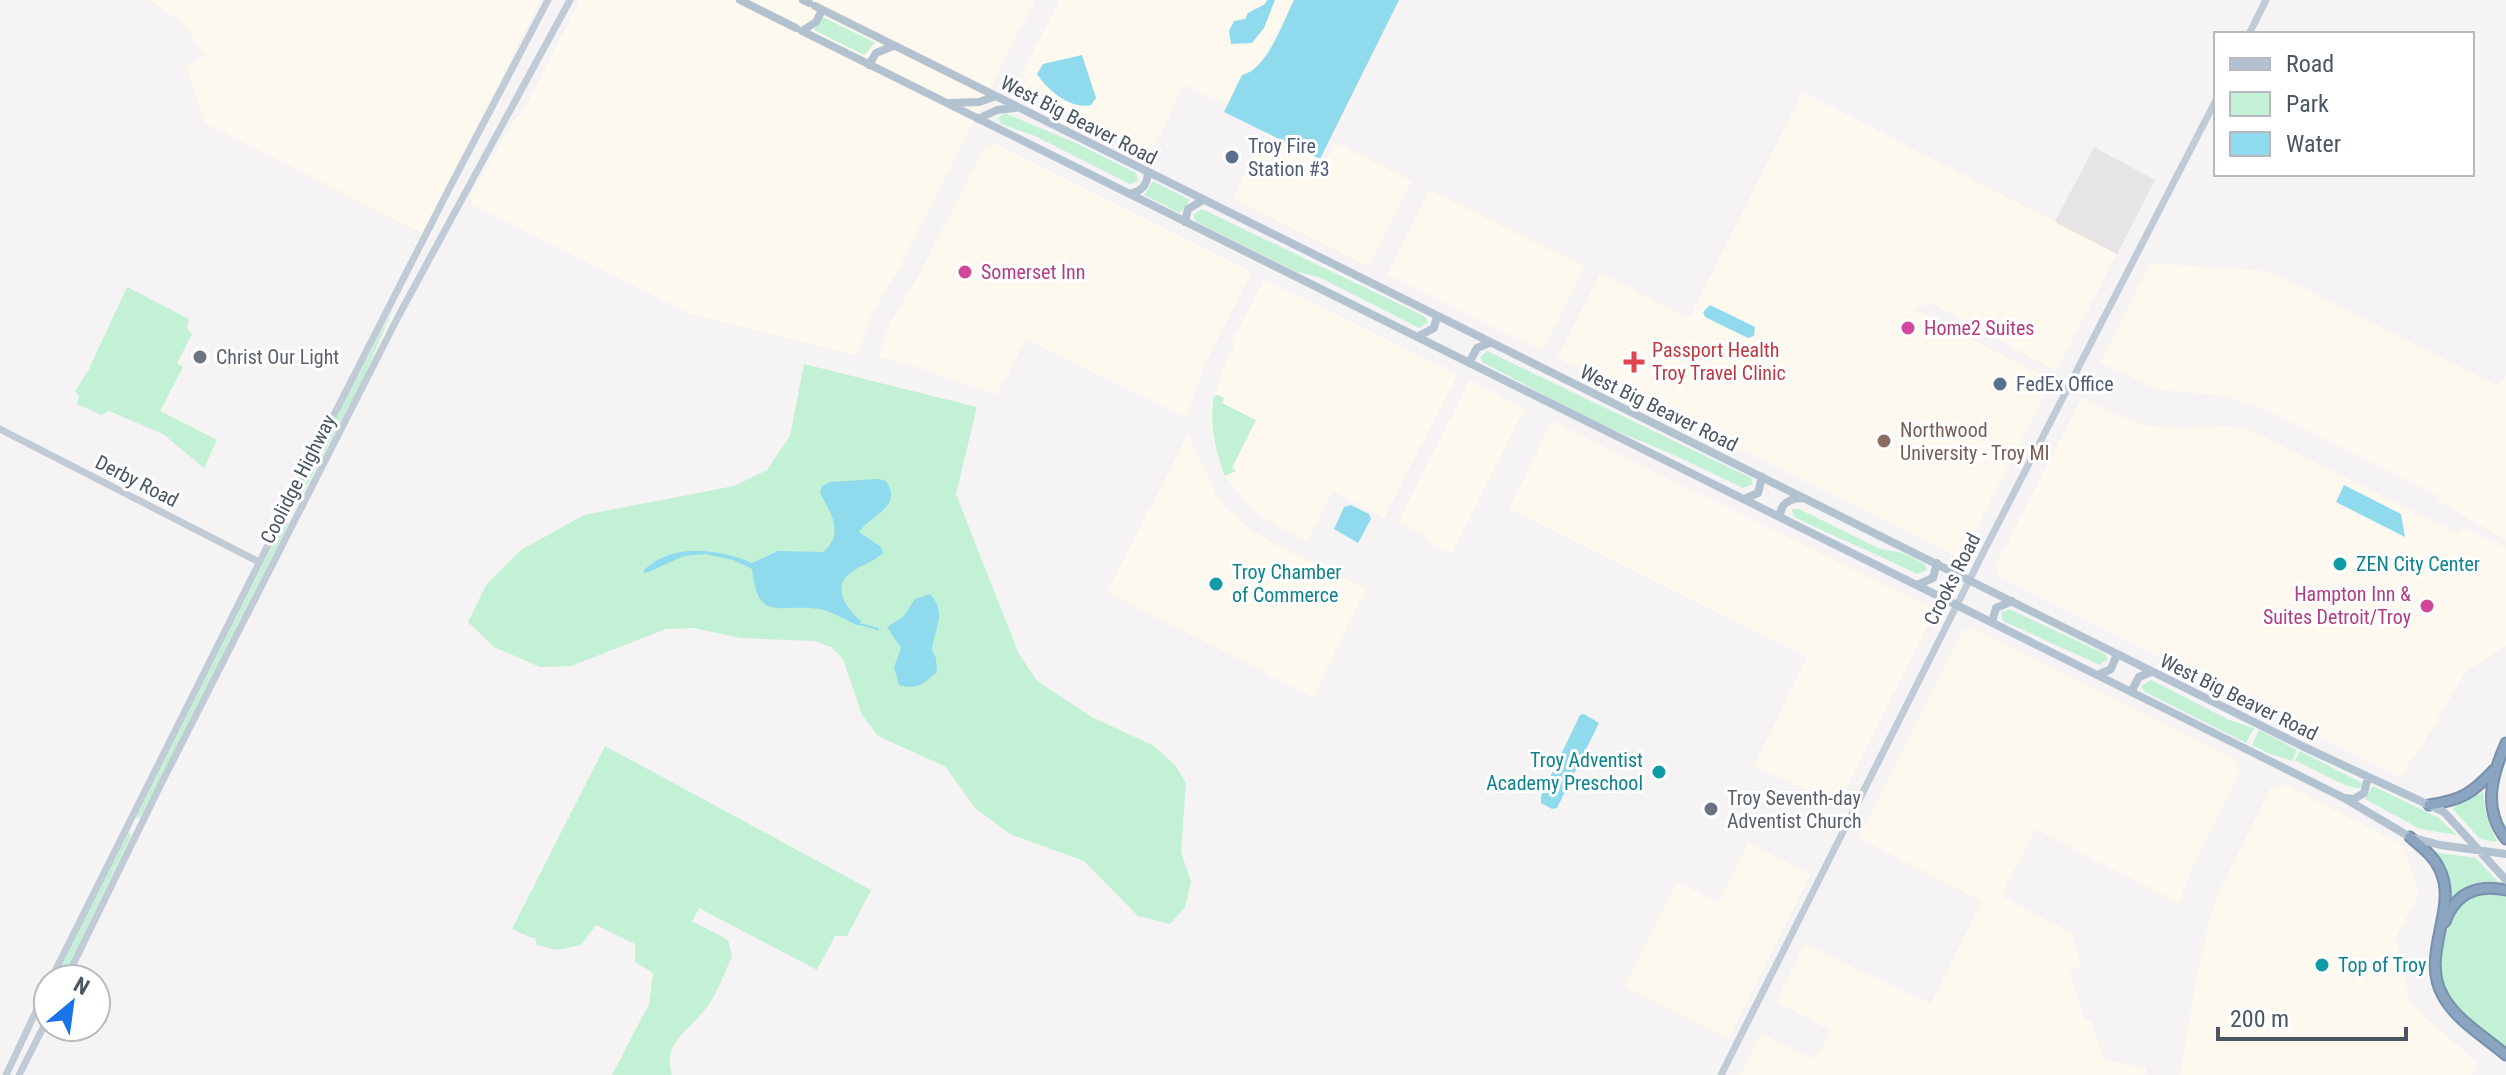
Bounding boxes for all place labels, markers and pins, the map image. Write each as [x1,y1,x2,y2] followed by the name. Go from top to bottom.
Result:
[1248,134,1330,181] place label: Troy Fire Station #3
[1223,148,1241,166] marker: Troy Fire Station #3
[981,260,1085,284] place label: Somerset Inn
[956,263,974,281] marker: Somerset Inn
[1924,316,2034,340] place label: Home2 Suites
[1899,319,1917,337] marker: Home2 Suites
[1652,338,1786,385] place label: Passport Health Troy Travel Clinic
[216,345,339,369] place label: Christ Our Light
[191,348,209,366] marker: Christ Our Light
[1623,351,1645,373] marker: Passport Health Troy Travel Clinic
[2016,372,2114,396] place label: FedEx Office
[1991,375,2009,393] marker: FedEx Office
[1900,418,2050,465] place label: Northwood University - Troy MI
[1875,432,1893,450] marker: Northwood University - Troy MI
[2356,552,2480,576] place label: ZEN City Center
[2331,555,2349,573] marker: ZEN City Center
[1232,560,1341,607] place label: Troy Chamber of Commerce
[1207,575,1225,593] marker: Troy Chamber of Commerce
[2263,582,2411,629] place label: Hampton Inn & Suites Detroit/Troy
[2418,597,2436,615] marker: Hampton Inn & Suites Detroit/Troy
[1486,748,1643,795] place label: Troy Adventist Academy Preschool
[1650,763,1668,781] marker: Troy Adventist Academy Preschool
[1727,786,1862,833] place label: Troy Seventh-day Adventist Church
[1702,800,1720,818] marker: Troy Seventh-day Adventist Church
[2338,953,2426,977] place label: Top of Troy
[2313,956,2331,974] marker: Top of Troy

